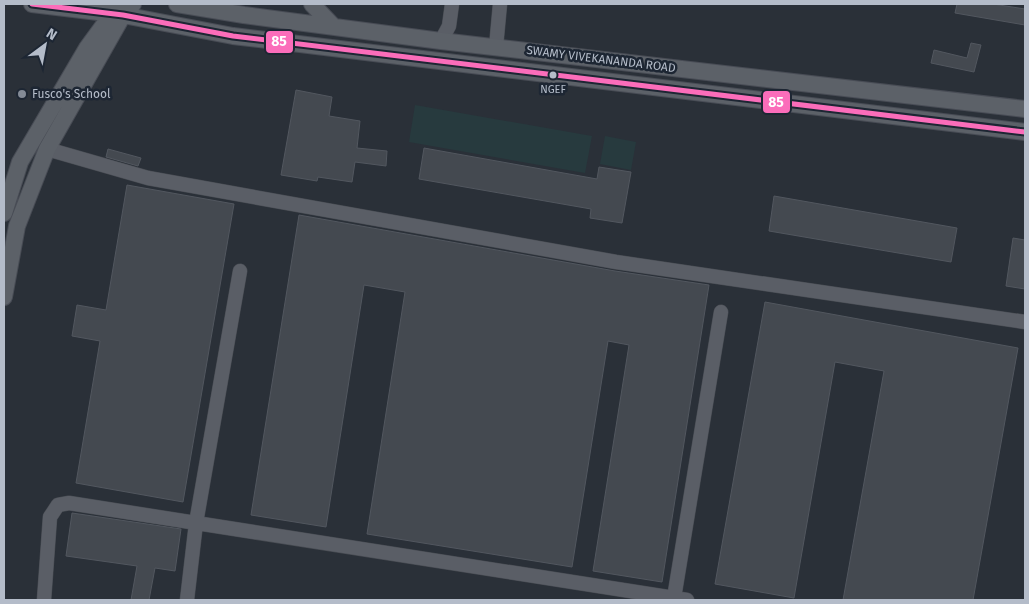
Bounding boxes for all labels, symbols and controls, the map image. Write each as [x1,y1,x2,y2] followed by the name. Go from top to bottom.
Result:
[20,20,70,70] north arrow
[43,25,60,44] text: N
[265,30,294,54] line badge: 85
[271,33,287,50] text: 85
[526,43,677,75] street label: SWAMY VIVEKANANDA ROAD
[548,70,558,80] marker: NGEF
[540,83,566,96] place label: NGEF
[32,87,111,101] place label: Fusco's School
[16,88,28,100] marker: Fusco's School
[762,90,791,114] line badge: 85
[768,94,784,111] text: 85

